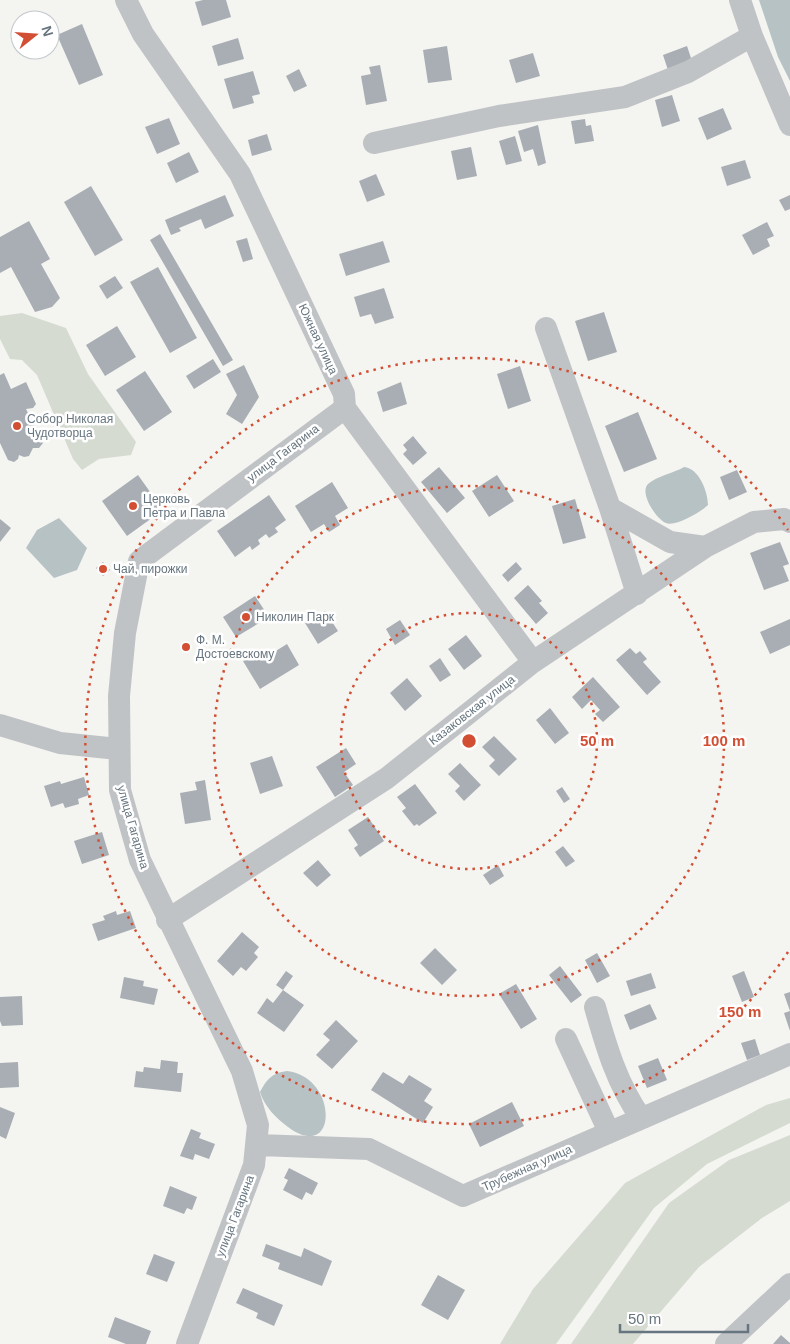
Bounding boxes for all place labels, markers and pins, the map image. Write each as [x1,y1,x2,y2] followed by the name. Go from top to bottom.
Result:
[27,412,113,440] place label: Собор Николая Чудотворца
[11,420,23,432] marker: Собор Николая Чудотворца
[143,492,226,520] place label: Церковь Петра и Павла
[127,500,139,512] marker: Церковь Петра и Павла
[113,562,187,576] place label: Чай, пирожки
[97,563,109,575] marker: Чай, пирожки
[256,610,335,624] place label: Николин Парк
[240,611,252,623] marker: Николин Парк
[196,633,274,661] place label: Ф. М. Достоевскому
[180,641,192,653] marker: Ф. М. Достоевскому
[460,732,478,750] centre of rings

